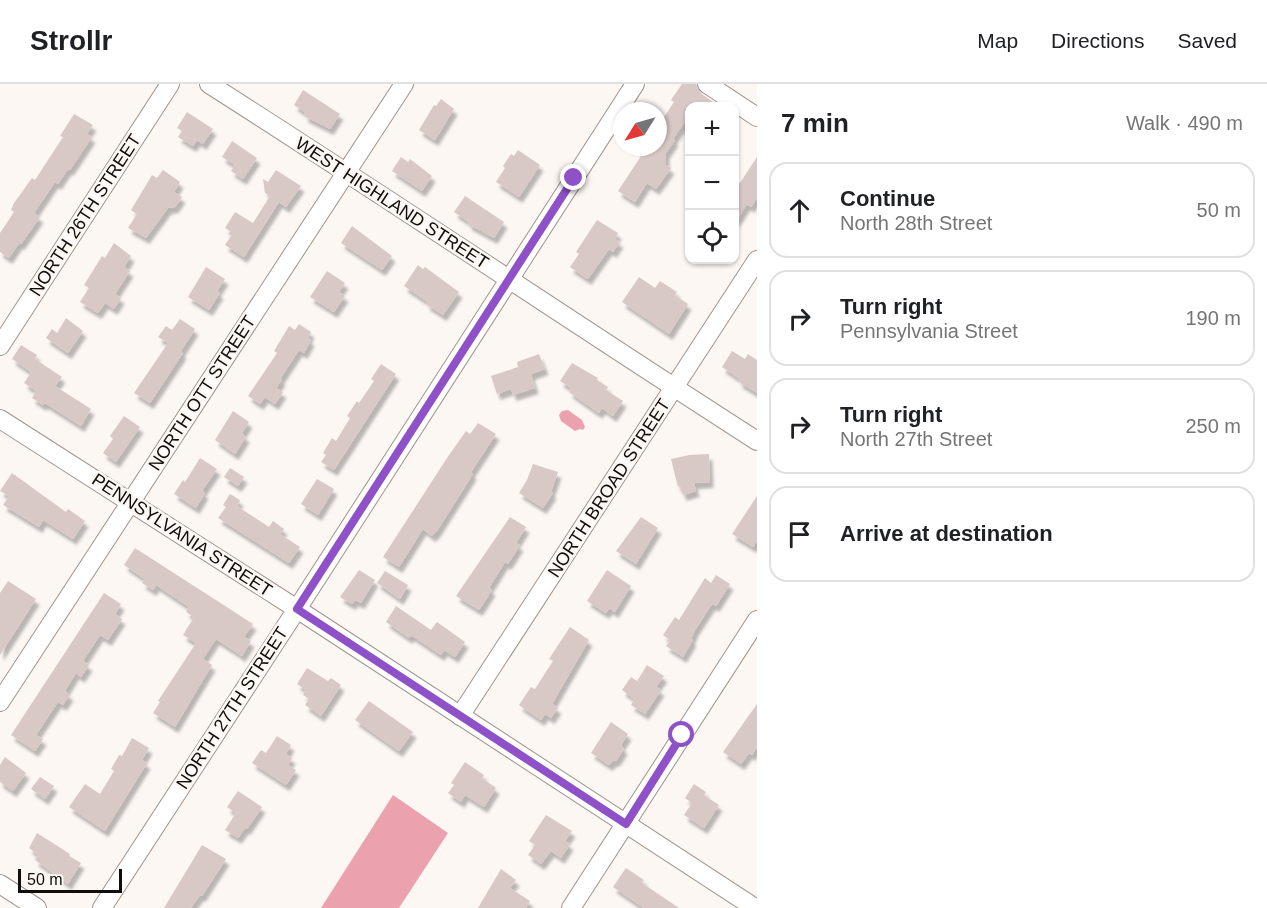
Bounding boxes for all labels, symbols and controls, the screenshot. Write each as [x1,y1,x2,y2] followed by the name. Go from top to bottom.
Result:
[30,25,112,56] text: Strollr
[977,29,1018,52] text: Map
[1051,29,1144,52] text: Directions
[1177,29,1237,52] text: Saved
[613,102,667,156] north arrow
[685,102,739,264] map controls
[685,102,739,156] button: +
[781,108,849,138] text: 7 min
[1126,112,1243,134] text: Walk · 490 m
[25,130,145,300] street label: NORTH 26TH STREET
[292,133,492,273] street label: WEST HIGHLAND STREET
[685,156,739,210] button: −
[560,164,586,190] route end
[840,186,935,211] text: Continue
[783,194,816,227] icon: ahead
[1197,199,1241,221] text: 50 m
[685,210,739,264] button: locate
[840,212,992,234] text: North 28th Street
[840,294,942,319] text: Turn right
[783,302,816,335] icon: right
[1185,307,1241,329] text: 190 m
[145,312,259,474] street label: NORTH OTT STREET
[840,320,1018,342] text: Pennsylvania Street
[544,395,674,581] street label: NORTH BROAD STREET
[840,402,942,427] text: Turn right
[783,410,816,443] icon: right
[1185,415,1241,437] text: 250 m
[840,428,992,450] text: North 27th Street
[88,469,276,601] street label: PENNSYLVANIA STREET
[783,518,816,551] icon: arrive
[840,521,1053,546] text: Arrive at destination
[172,623,292,793] street label: NORTH 27TH STREET
[668,721,694,747] route start
[18,866,122,894] scale bar
[27,871,63,888] text: 50 m

